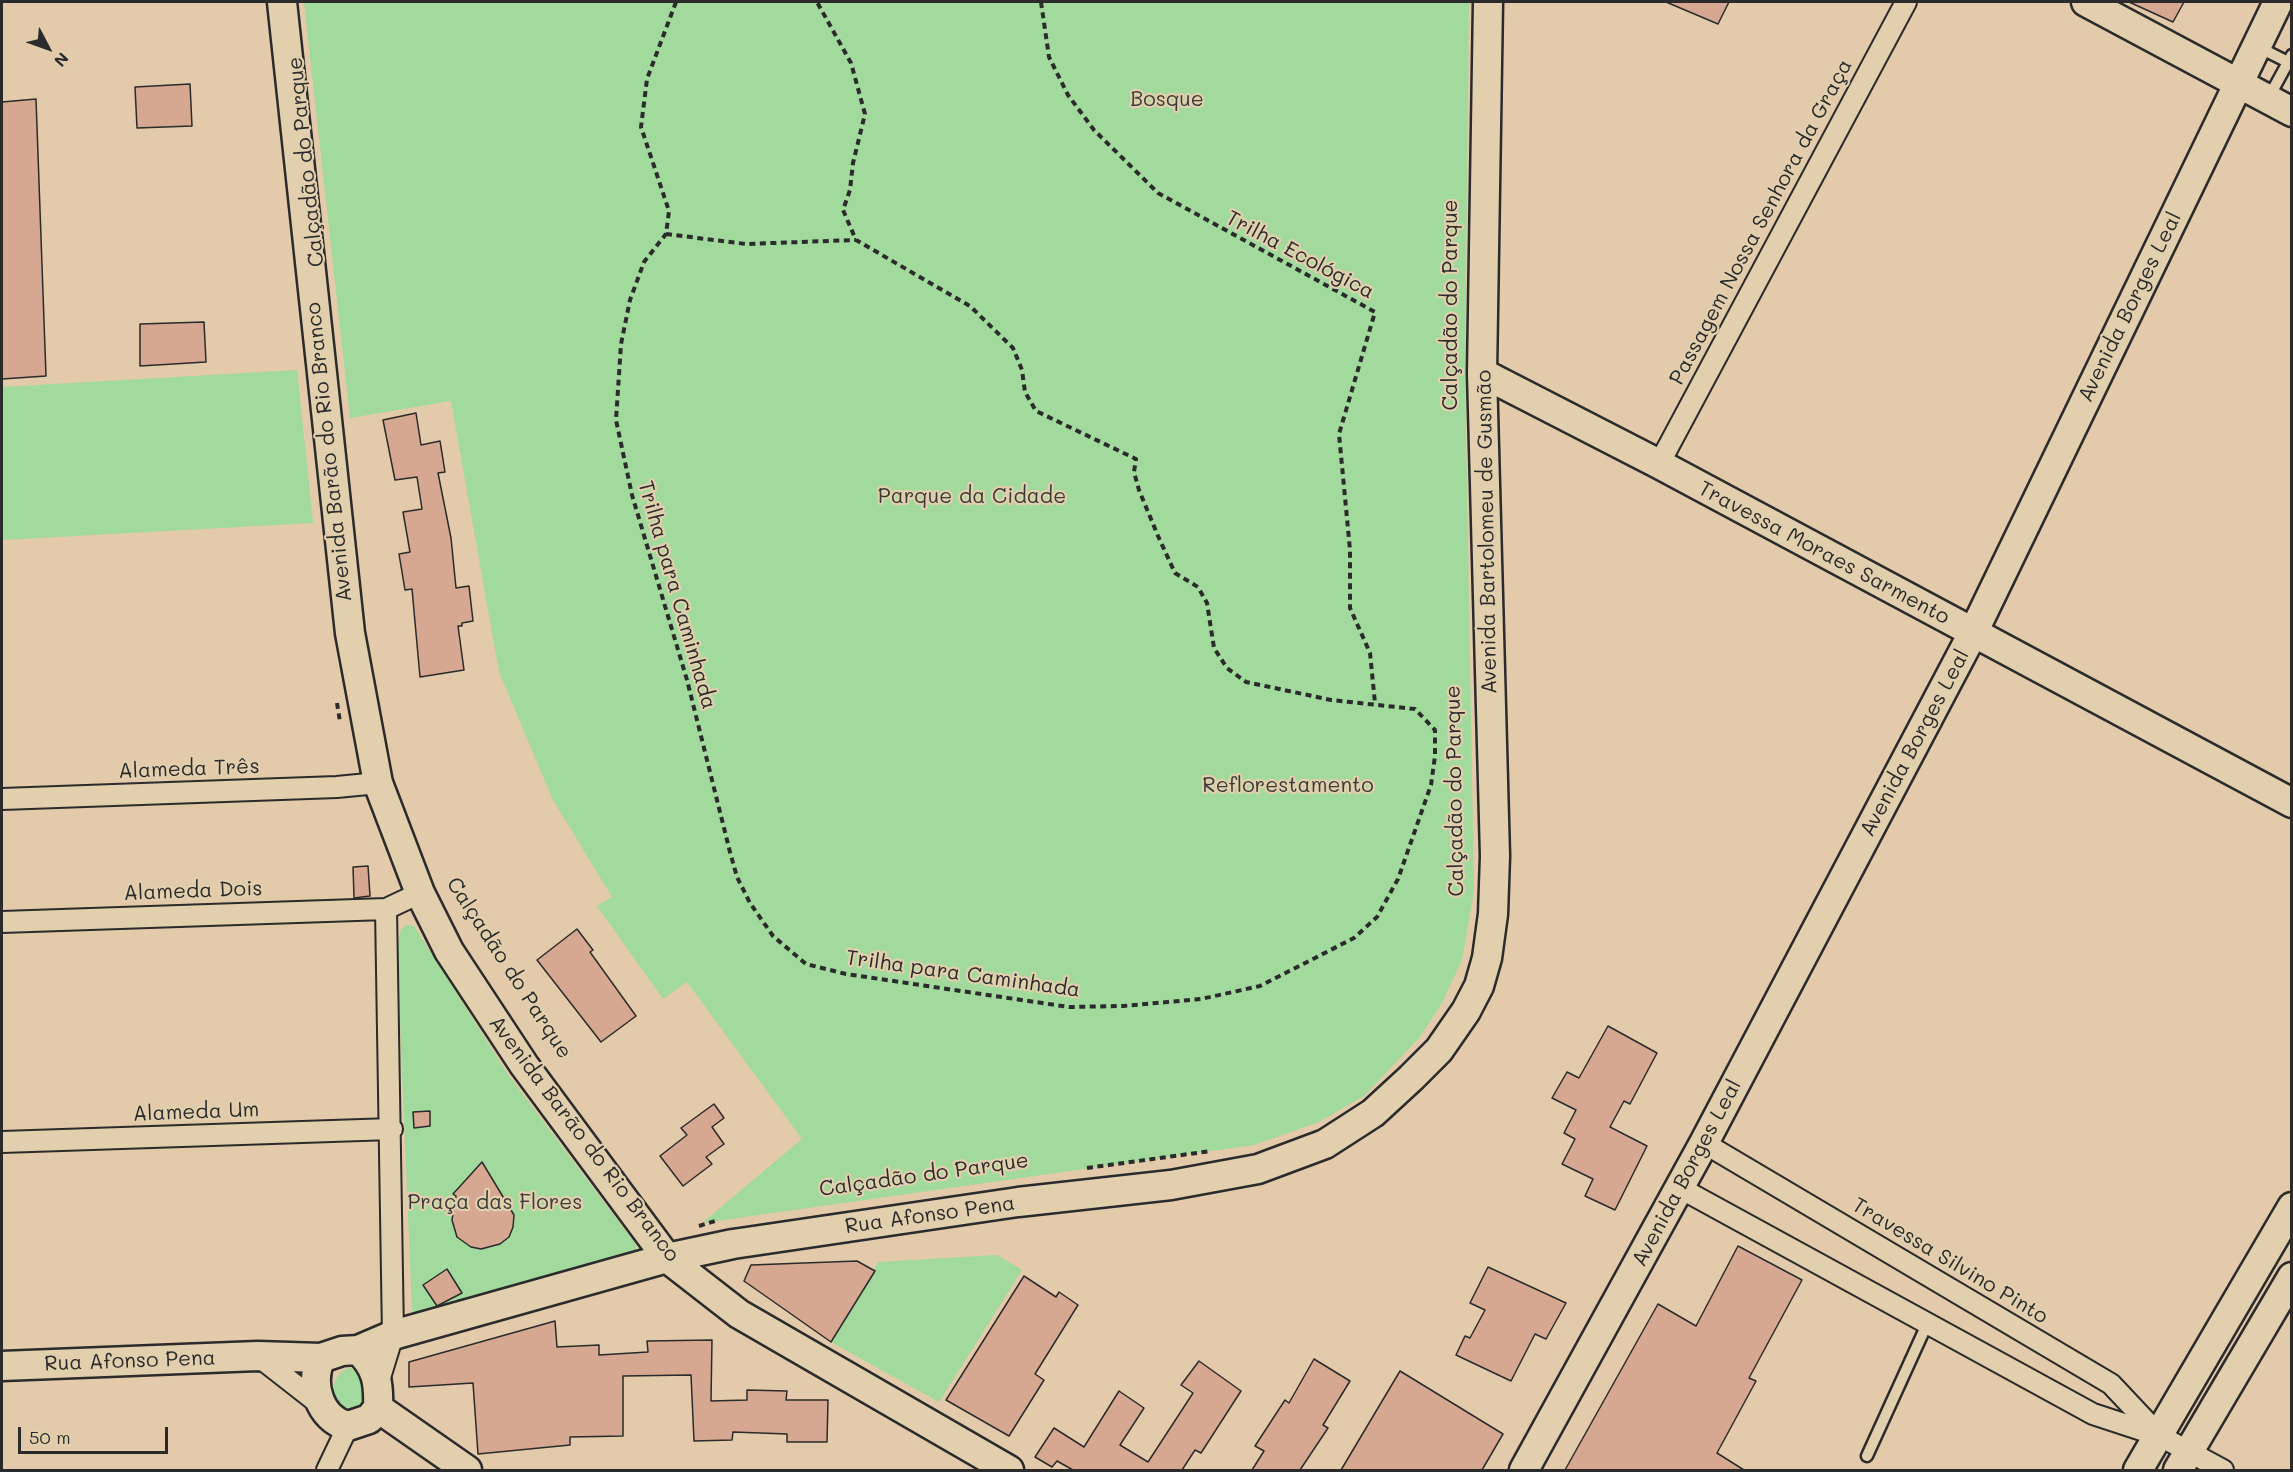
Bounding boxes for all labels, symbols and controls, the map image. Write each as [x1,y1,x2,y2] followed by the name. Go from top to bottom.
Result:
[18,18,78,78] north arrow
[50,49,74,72] text: N
[1664,55,1858,389] street label: Passagem Nossa Senhora da Graça
[282,56,330,268] street label: Calçadão do Parque
[1130,87,1204,113] park label: Bosque
[1438,199,1464,411] street label: Calçadão do Parque
[1222,205,1378,305] street label: Trilha Ecológica
[2073,208,2187,406] street label: Avenida Borges Leal
[301,301,357,603] street label: Avenida Barão do Rio Branco
[1472,370,1502,694] street label: Avenida Bartolomeu de Gusmão
[1694,476,1954,630] street label: Travessa Moraes Sarmento
[632,478,722,712] street label: Trilha para Caminhada
[878,484,1066,510] park label: Parque da Cidade
[1855,645,1975,841] street label: Avenida Borges Leal
[1441,685,1469,897] street label: Calçadão do Parque
[118,754,260,784] street label: Alameda Três
[1202,773,1374,799] park label: Reflorestamento
[441,873,577,1063] street label: Calçadão do Parque
[123,876,263,906] street label: Alameda Dois
[844,945,1082,1003] street label: Trilha para Caminhada
[483,1011,685,1267] street label: Avenida Barão do Rio Branco
[1627,1075,1747,1271] street label: Avenida Borges Leal
[132,1097,260,1127] street label: Alameda Um
[818,1148,1030,1202] street label: Calçadão do Parque
[407,1190,583,1216] park label: Praça das Flores
[843,1191,1017,1239] street label: Rua Afonso Pena
[1847,1192,2053,1330] street label: Travessa Silvino Pinto
[44,1345,216,1377] street label: Rua Afonso Pena
[21,1415,171,1453] scale bar
[29,1425,71,1449] text: 50 m

